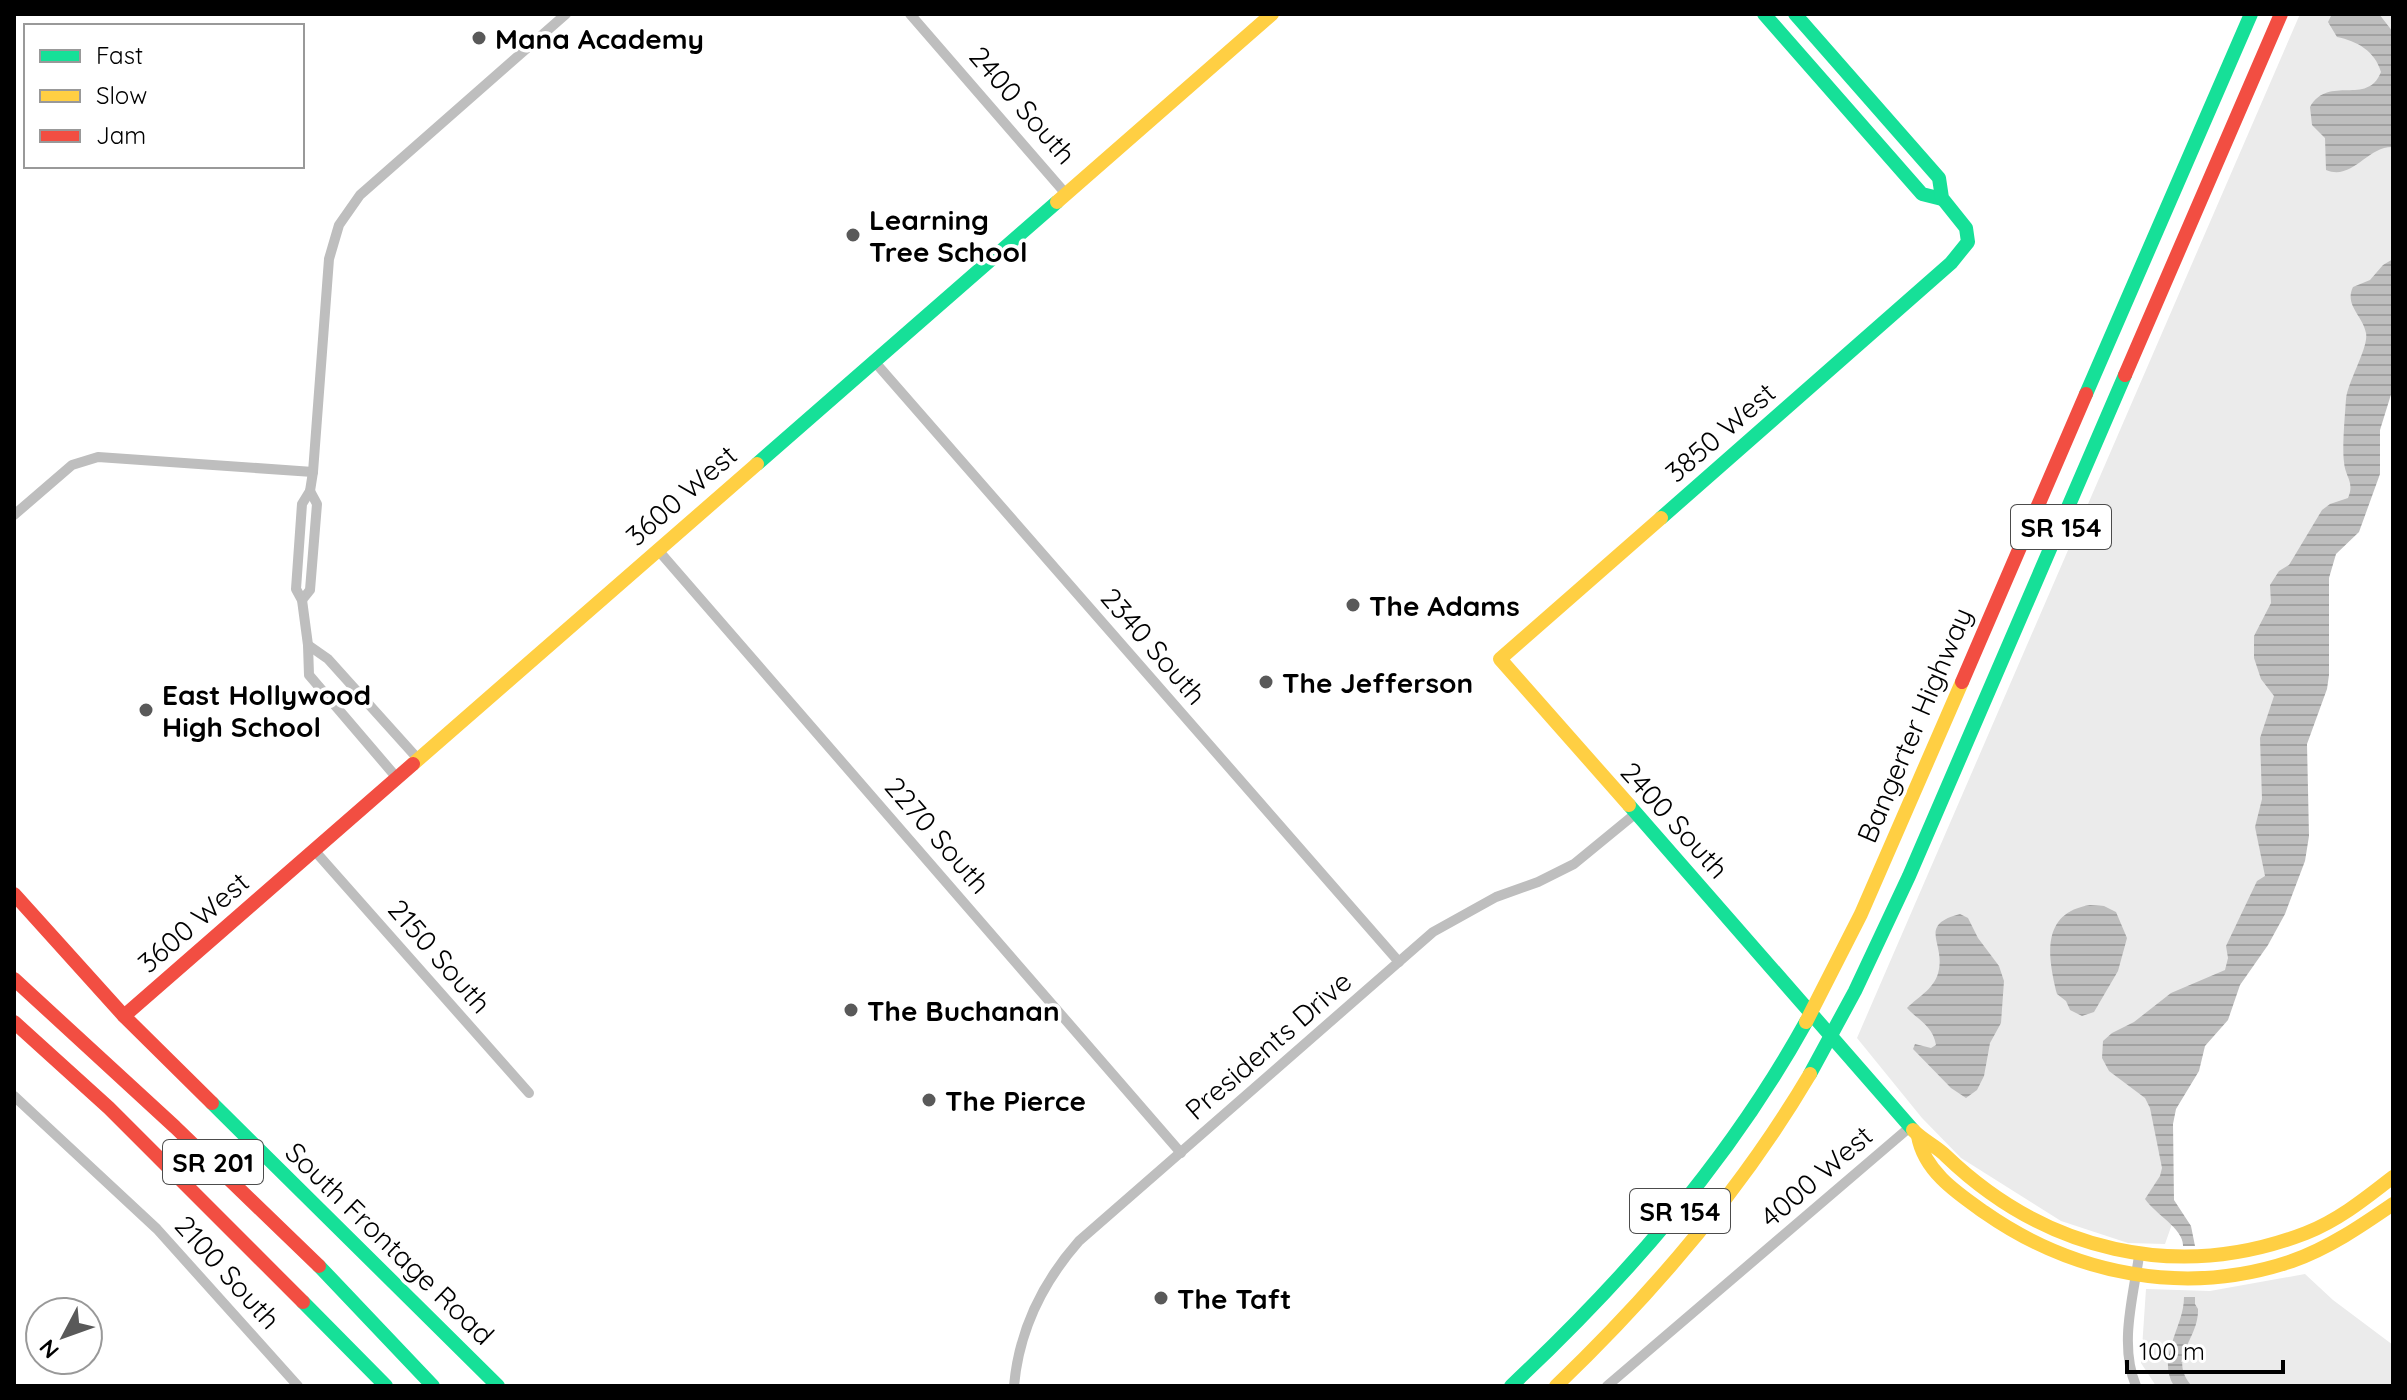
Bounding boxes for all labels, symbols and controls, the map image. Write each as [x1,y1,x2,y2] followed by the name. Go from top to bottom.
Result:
[495,21,704,56] place label: Mana Academy
[24,24,304,168] legend
[470,29,488,47] marker: Mana Academy
[962,39,1084,171] street label: 2400 South
[96,40,143,70] text: Fast
[96,80,147,110] text: Slow
[96,120,146,150] text: Jam
[869,202,1027,269] place label: Learning Tree School
[844,226,862,244] marker: Learning Tree School
[1658,375,1782,489] street label: 3850 West
[618,437,744,553] street label: 3600 West
[2011,505,2111,549] road number: SR 154
[1094,580,1214,712] street label: 2340 South
[1369,588,1520,623] place label: The Adams
[1344,596,1362,614] marker: The Adams
[1849,602,1979,848] street label: Bangerter Highway
[1282,665,1473,700] place label: The Jefferson
[1257,673,1275,691] marker: The Jefferson
[162,677,371,744] place label: East Hollywood High School
[137,701,155,719] marker: East Hollywood High School
[1614,754,1736,886] street label: 2400 South
[878,769,998,901] street label: 2270 South
[130,864,256,980] street label: 3600 West
[381,892,499,1020] street label: 2150 South
[1178,963,1358,1127] street label: Presidents Drive
[867,993,1060,1028] place label: The Buchanan
[842,1001,860,1019] marker: The Buchanan
[945,1083,1086,1118] place label: The Pierce
[920,1091,938,1109] marker: The Pierce
[1753,1118,1879,1234] street label: 4000 West
[278,1134,502,1352] street label: South Frontage Road
[163,1140,263,1184] road number: SR 201
[1630,1189,1730,1233] road number: SR 154
[168,1208,288,1336] street label: 2100 South
[1177,1281,1291,1316] place label: The Taft
[1152,1289,1170,1307] marker: The Taft
[24,1296,104,1376] north arrow
[2127,1324,2283,1374] scale bar
[33,1334,65,1364] text: N
[2139,1336,2205,1366] text: 100 m

